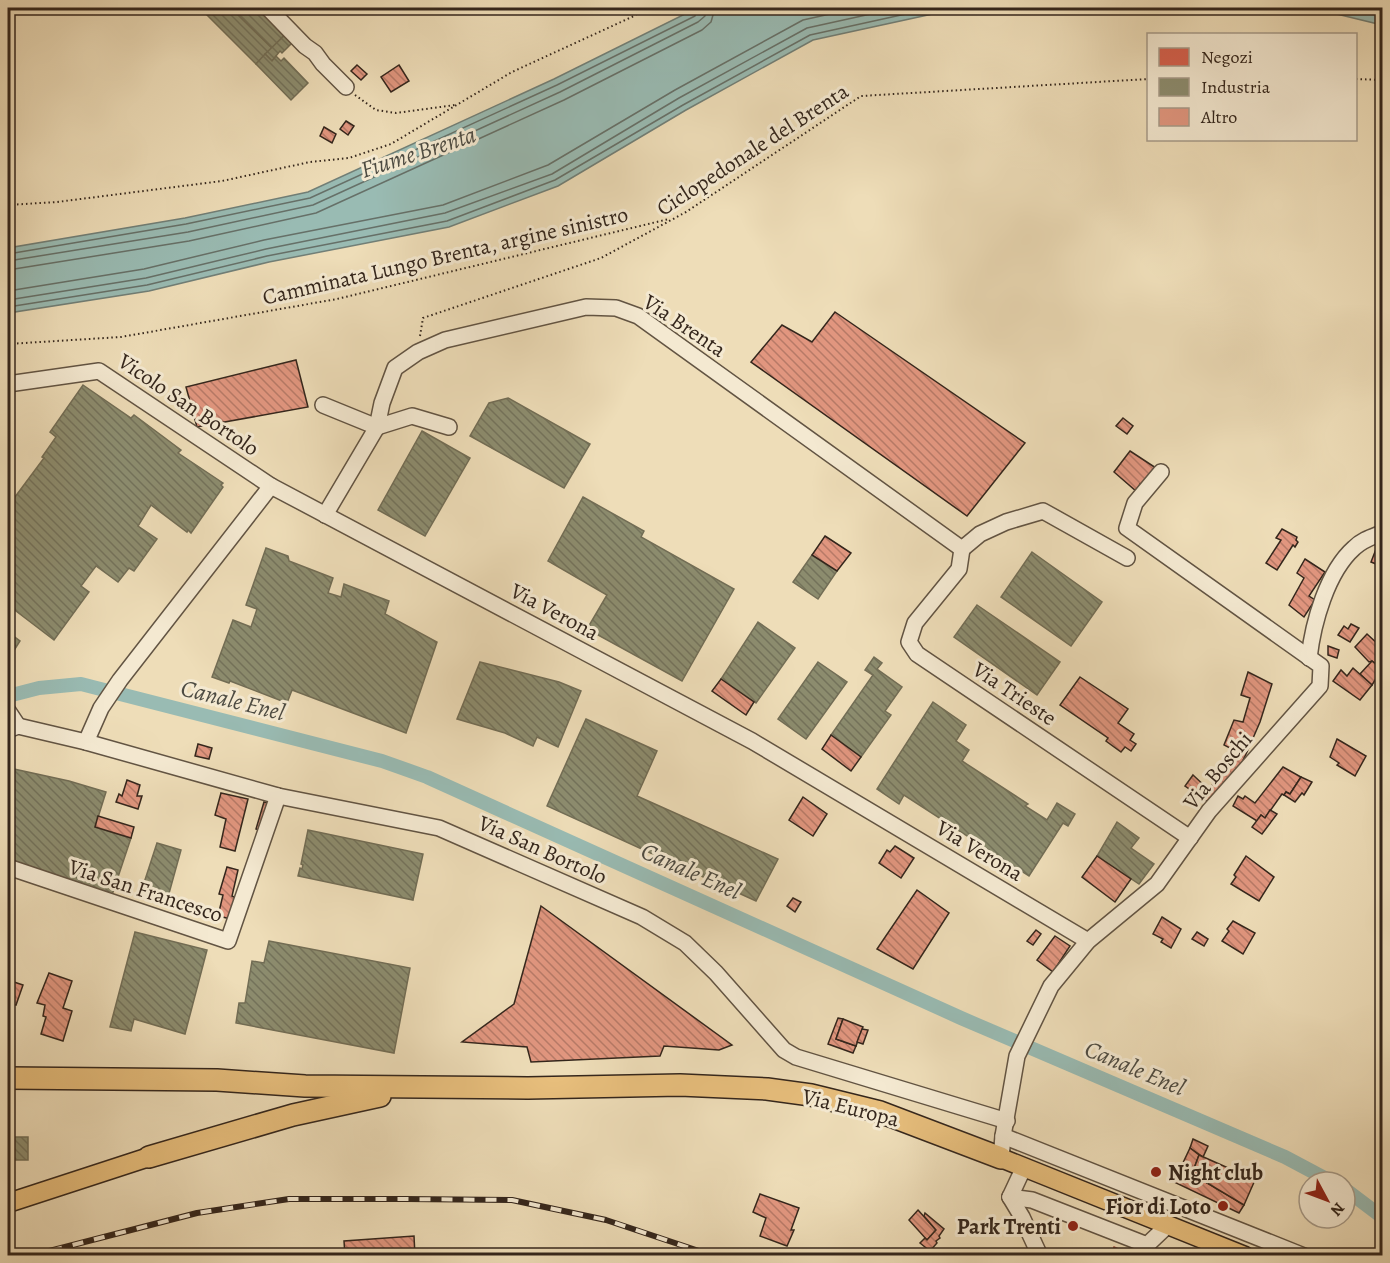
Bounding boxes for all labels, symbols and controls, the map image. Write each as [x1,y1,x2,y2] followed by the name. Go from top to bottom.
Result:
[1147,33,1357,141] legend
[1201,45,1253,69] text: Negozi
[1201,75,1271,99] text: Industria
[651,76,855,223] street label: Ciclopedonale del Brenta
[1200,105,1237,129] text: Altro
[356,118,480,186] water label: Fiume Brenta
[260,199,631,313] street label: Camminata Lungo Brenta, argine sinistro
[636,287,732,365] street label: Via Brenta
[111,346,265,463] street label: Vicolo San Bortolo
[504,576,605,648] street label: Via Verona
[966,654,1062,733] street label: Via Trieste
[178,672,288,728] water label: Canale Enel
[1176,725,1259,817] street label: Via Boschi
[473,808,612,892] street label: Via San Bortolo
[930,813,1029,889] street label: Via Verona
[636,835,746,907] water label: Canale Enel
[64,852,227,930] street label: Via San Francesco
[1080,1033,1190,1103] water label: Canale Enel
[798,1081,903,1135] street label: Via Europa
[1168,1158,1263,1188] place label: Night club
[1149,1165,1163,1179] marker: Night club
[1297,1170,1357,1230] north arrow
[1105,1192,1211,1222] place label: Fior di Loto
[1325,1198,1350,1221] text: N
[1216,1199,1230,1213] marker: Fior di Loto
[957,1212,1061,1242] place label: Park Trenti
[1066,1219,1080,1233] marker: Park Trenti

